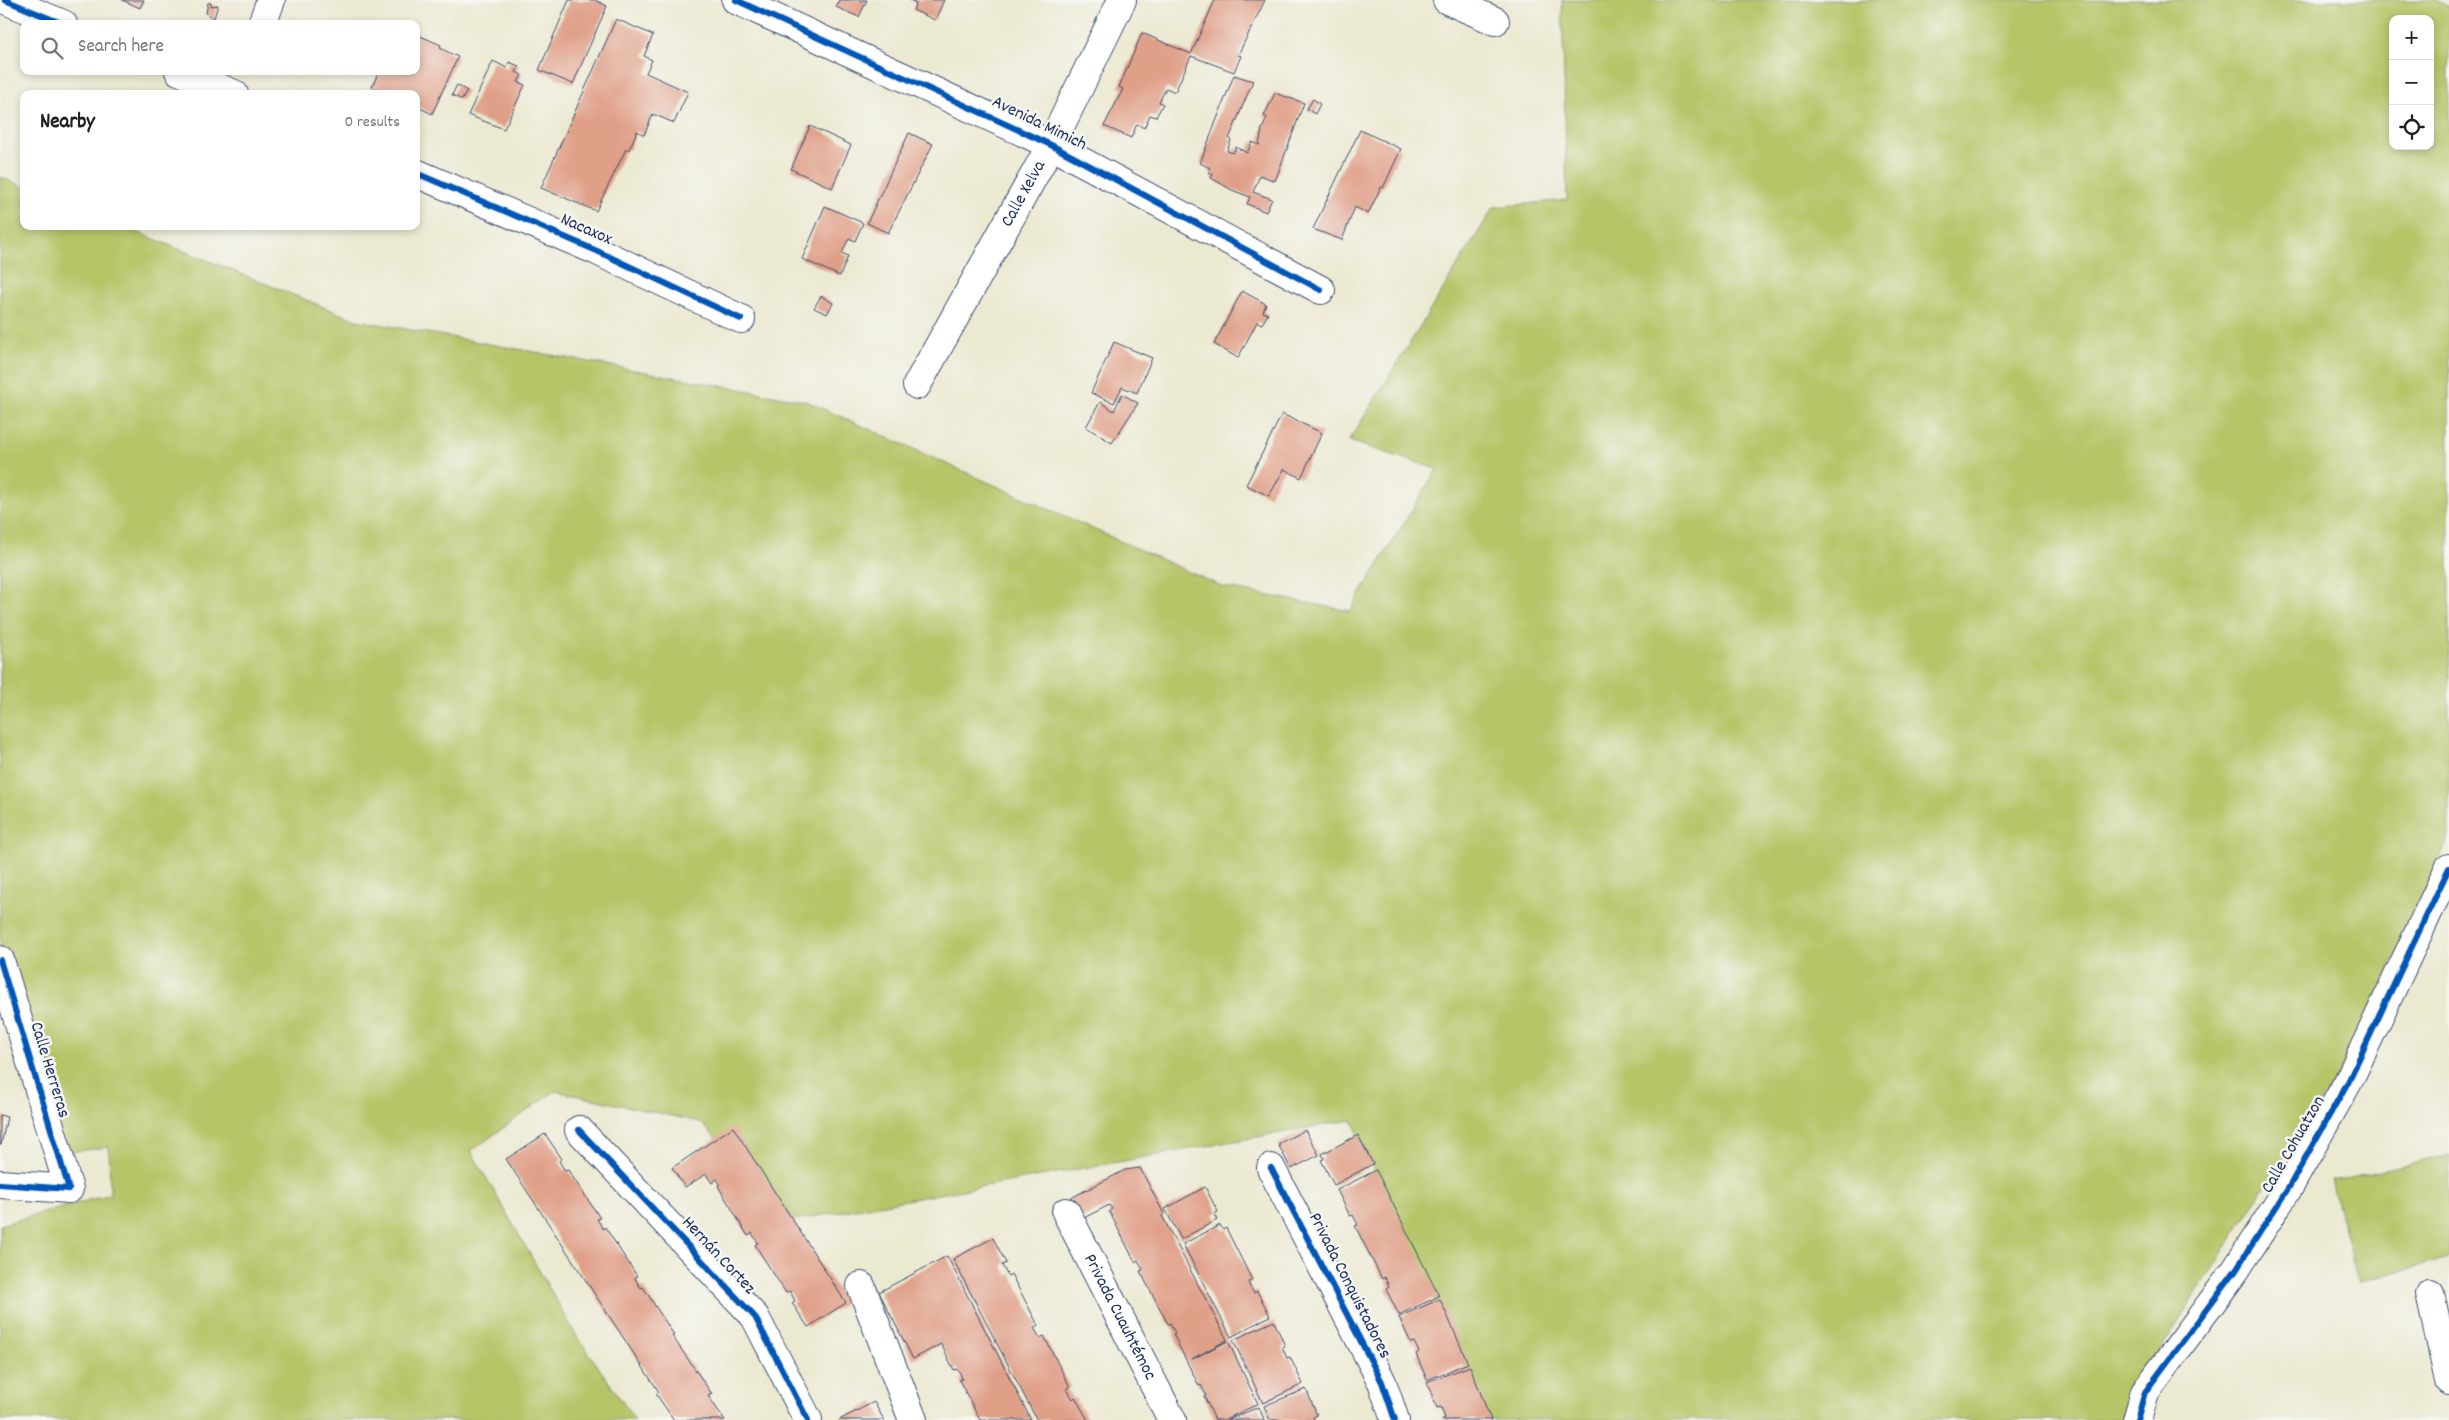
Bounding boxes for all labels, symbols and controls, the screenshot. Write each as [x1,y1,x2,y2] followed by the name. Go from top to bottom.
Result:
[2389,15,2434,150] map controls
[2389,15,2434,60] button: +
[20,20,420,75] search box
[38,34,66,62] icon: search
[78,34,164,61] text: Search here
[2389,60,2434,105] button: −
[987,90,1091,158] street label: Avenida Mimich
[2389,105,2434,150] button: locate
[40,108,95,138] text: Nearby
[345,111,400,134] text: 0 results
[995,156,1053,232] street label: Calle Xelva
[556,208,616,253] street label: Nacaxox
[23,1019,75,1121] street label: Calle Herreras
[2256,1092,2332,1198] street label: Calle Cohuatzon
[1301,1209,1397,1363] street label: Privada Conquistadores
[675,1211,761,1301] street label: Hernán Cortez
[1077,1250,1162,1384] street label: Privada Cuauhtémoc

